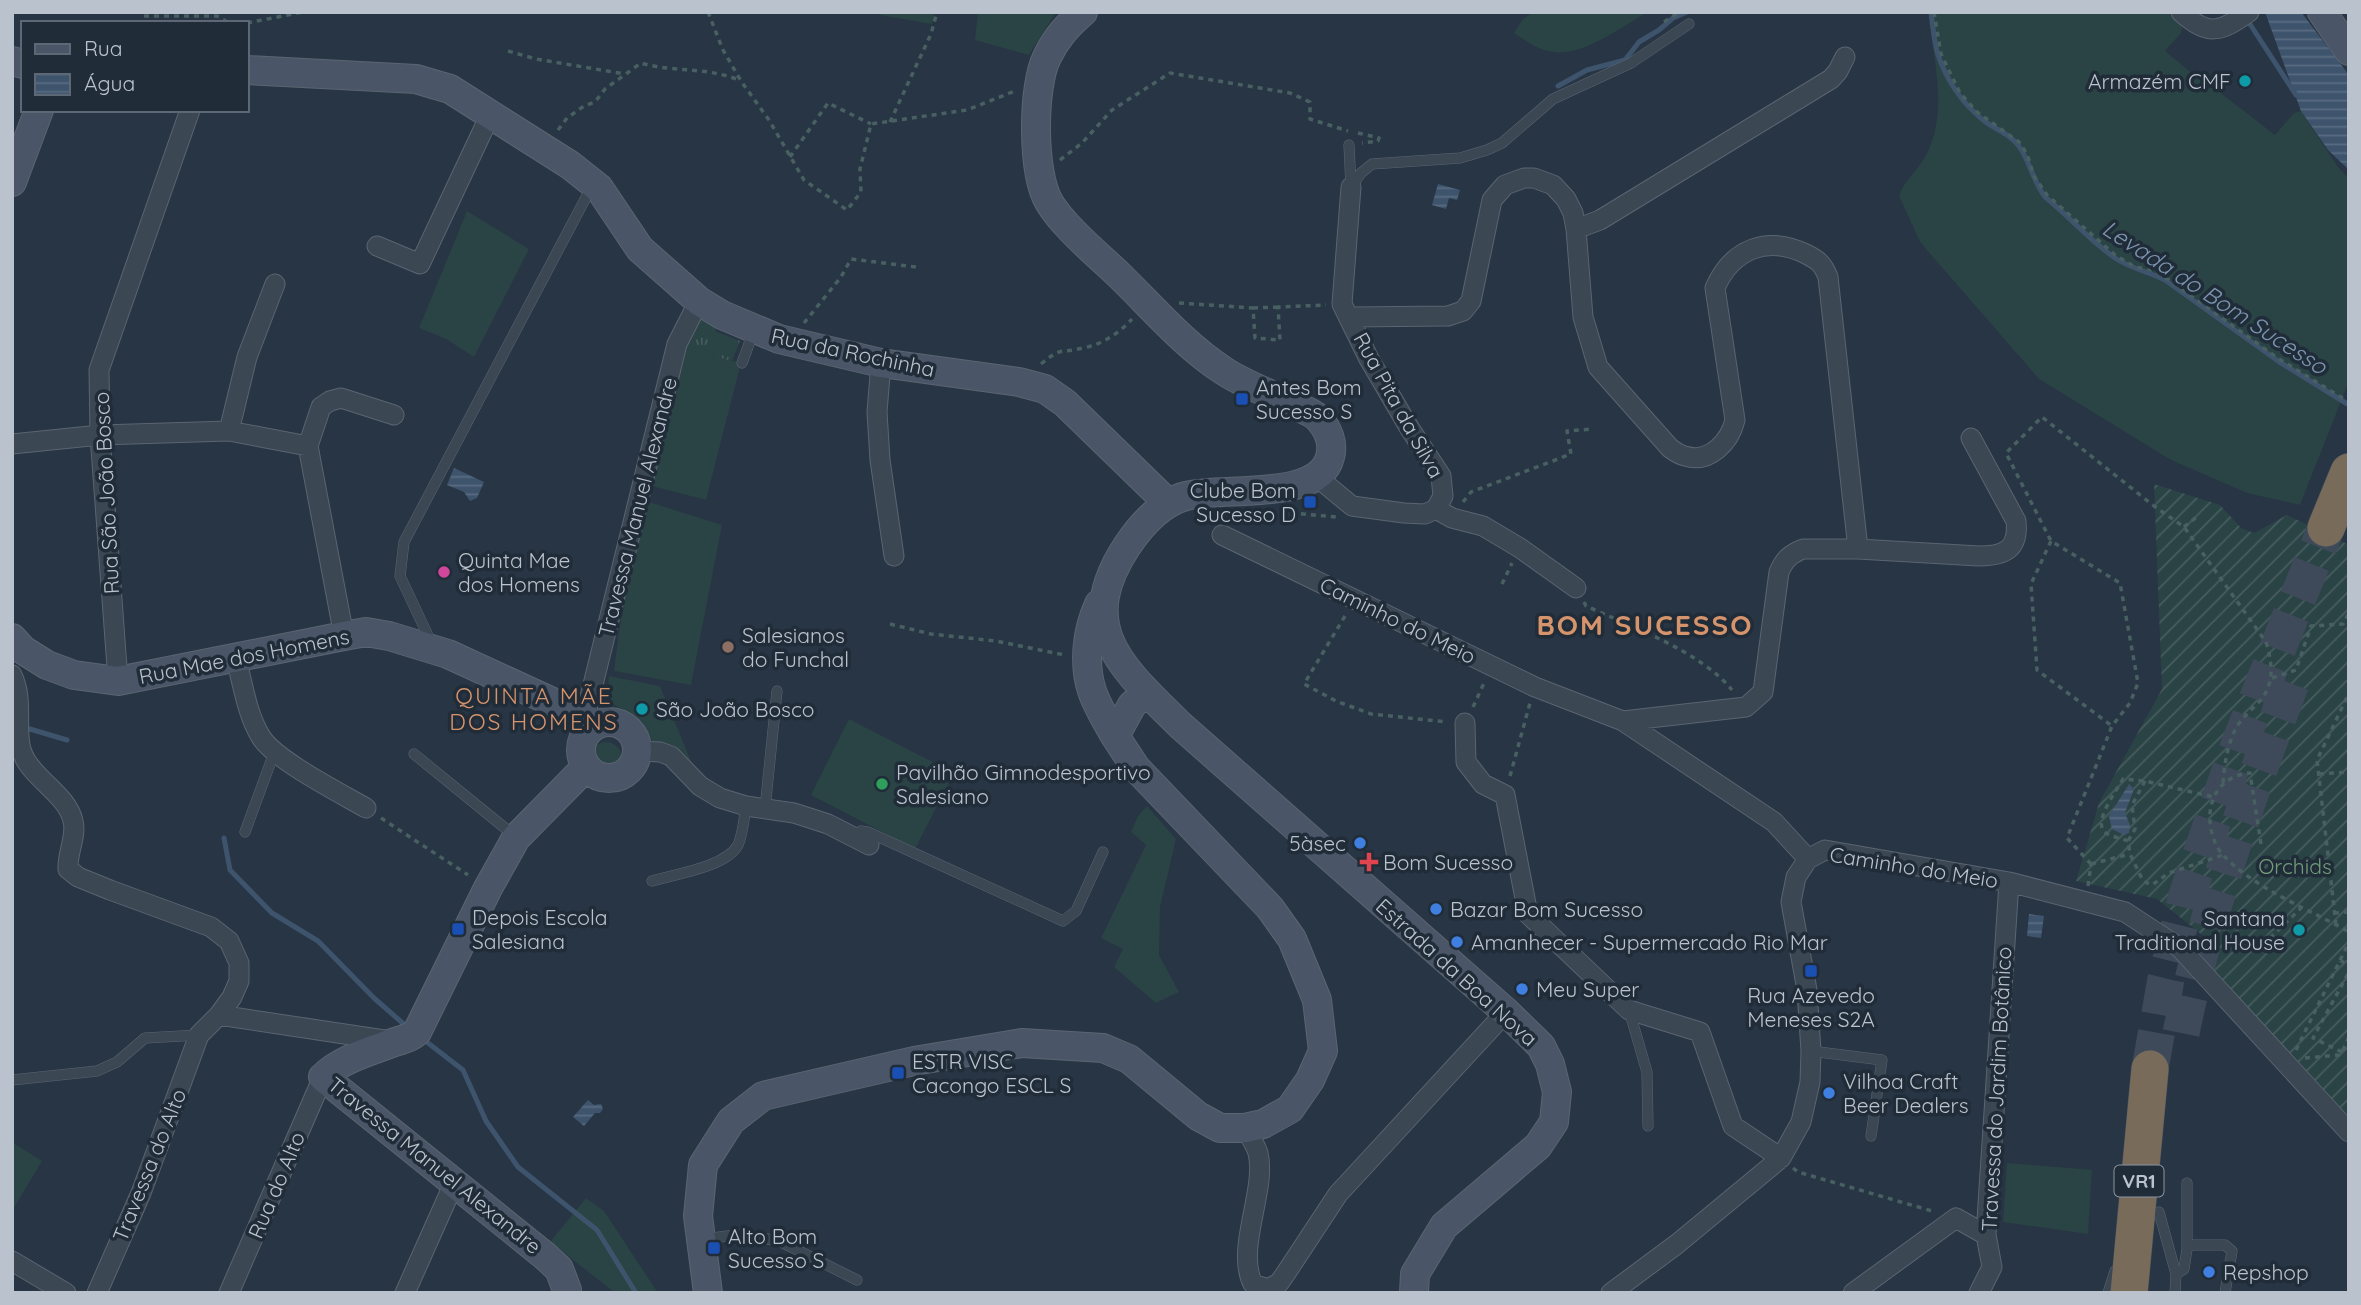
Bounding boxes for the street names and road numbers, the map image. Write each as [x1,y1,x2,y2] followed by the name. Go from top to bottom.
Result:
[769,322,937,382] street label: Rua da Rochinha
[1348,328,1450,482] street label: Rua Pita da Silva
[592,374,682,640] street label: Travessa Manuel Alexandre
[88,391,124,595] street label: Rua São João Bosco
[1316,571,1480,669] street label: Caminho do Meio
[137,623,351,689] street label: Rua Mae dos Homens
[1828,841,2000,893] street label: Caminho do Meio
[1371,893,1543,1051] street label: Estrada da Boa Nova
[1976,946,2016,1232] street label: Travessa do Jardim Botânico
[323,1071,547,1259] street label: Travessa Manuel Alexandre
[107,1085,191,1245] street label: Travessa do Alto
[242,1128,310,1242] street label: Rua do Alto
[2114,1166,2164,1196] road number: VR1

